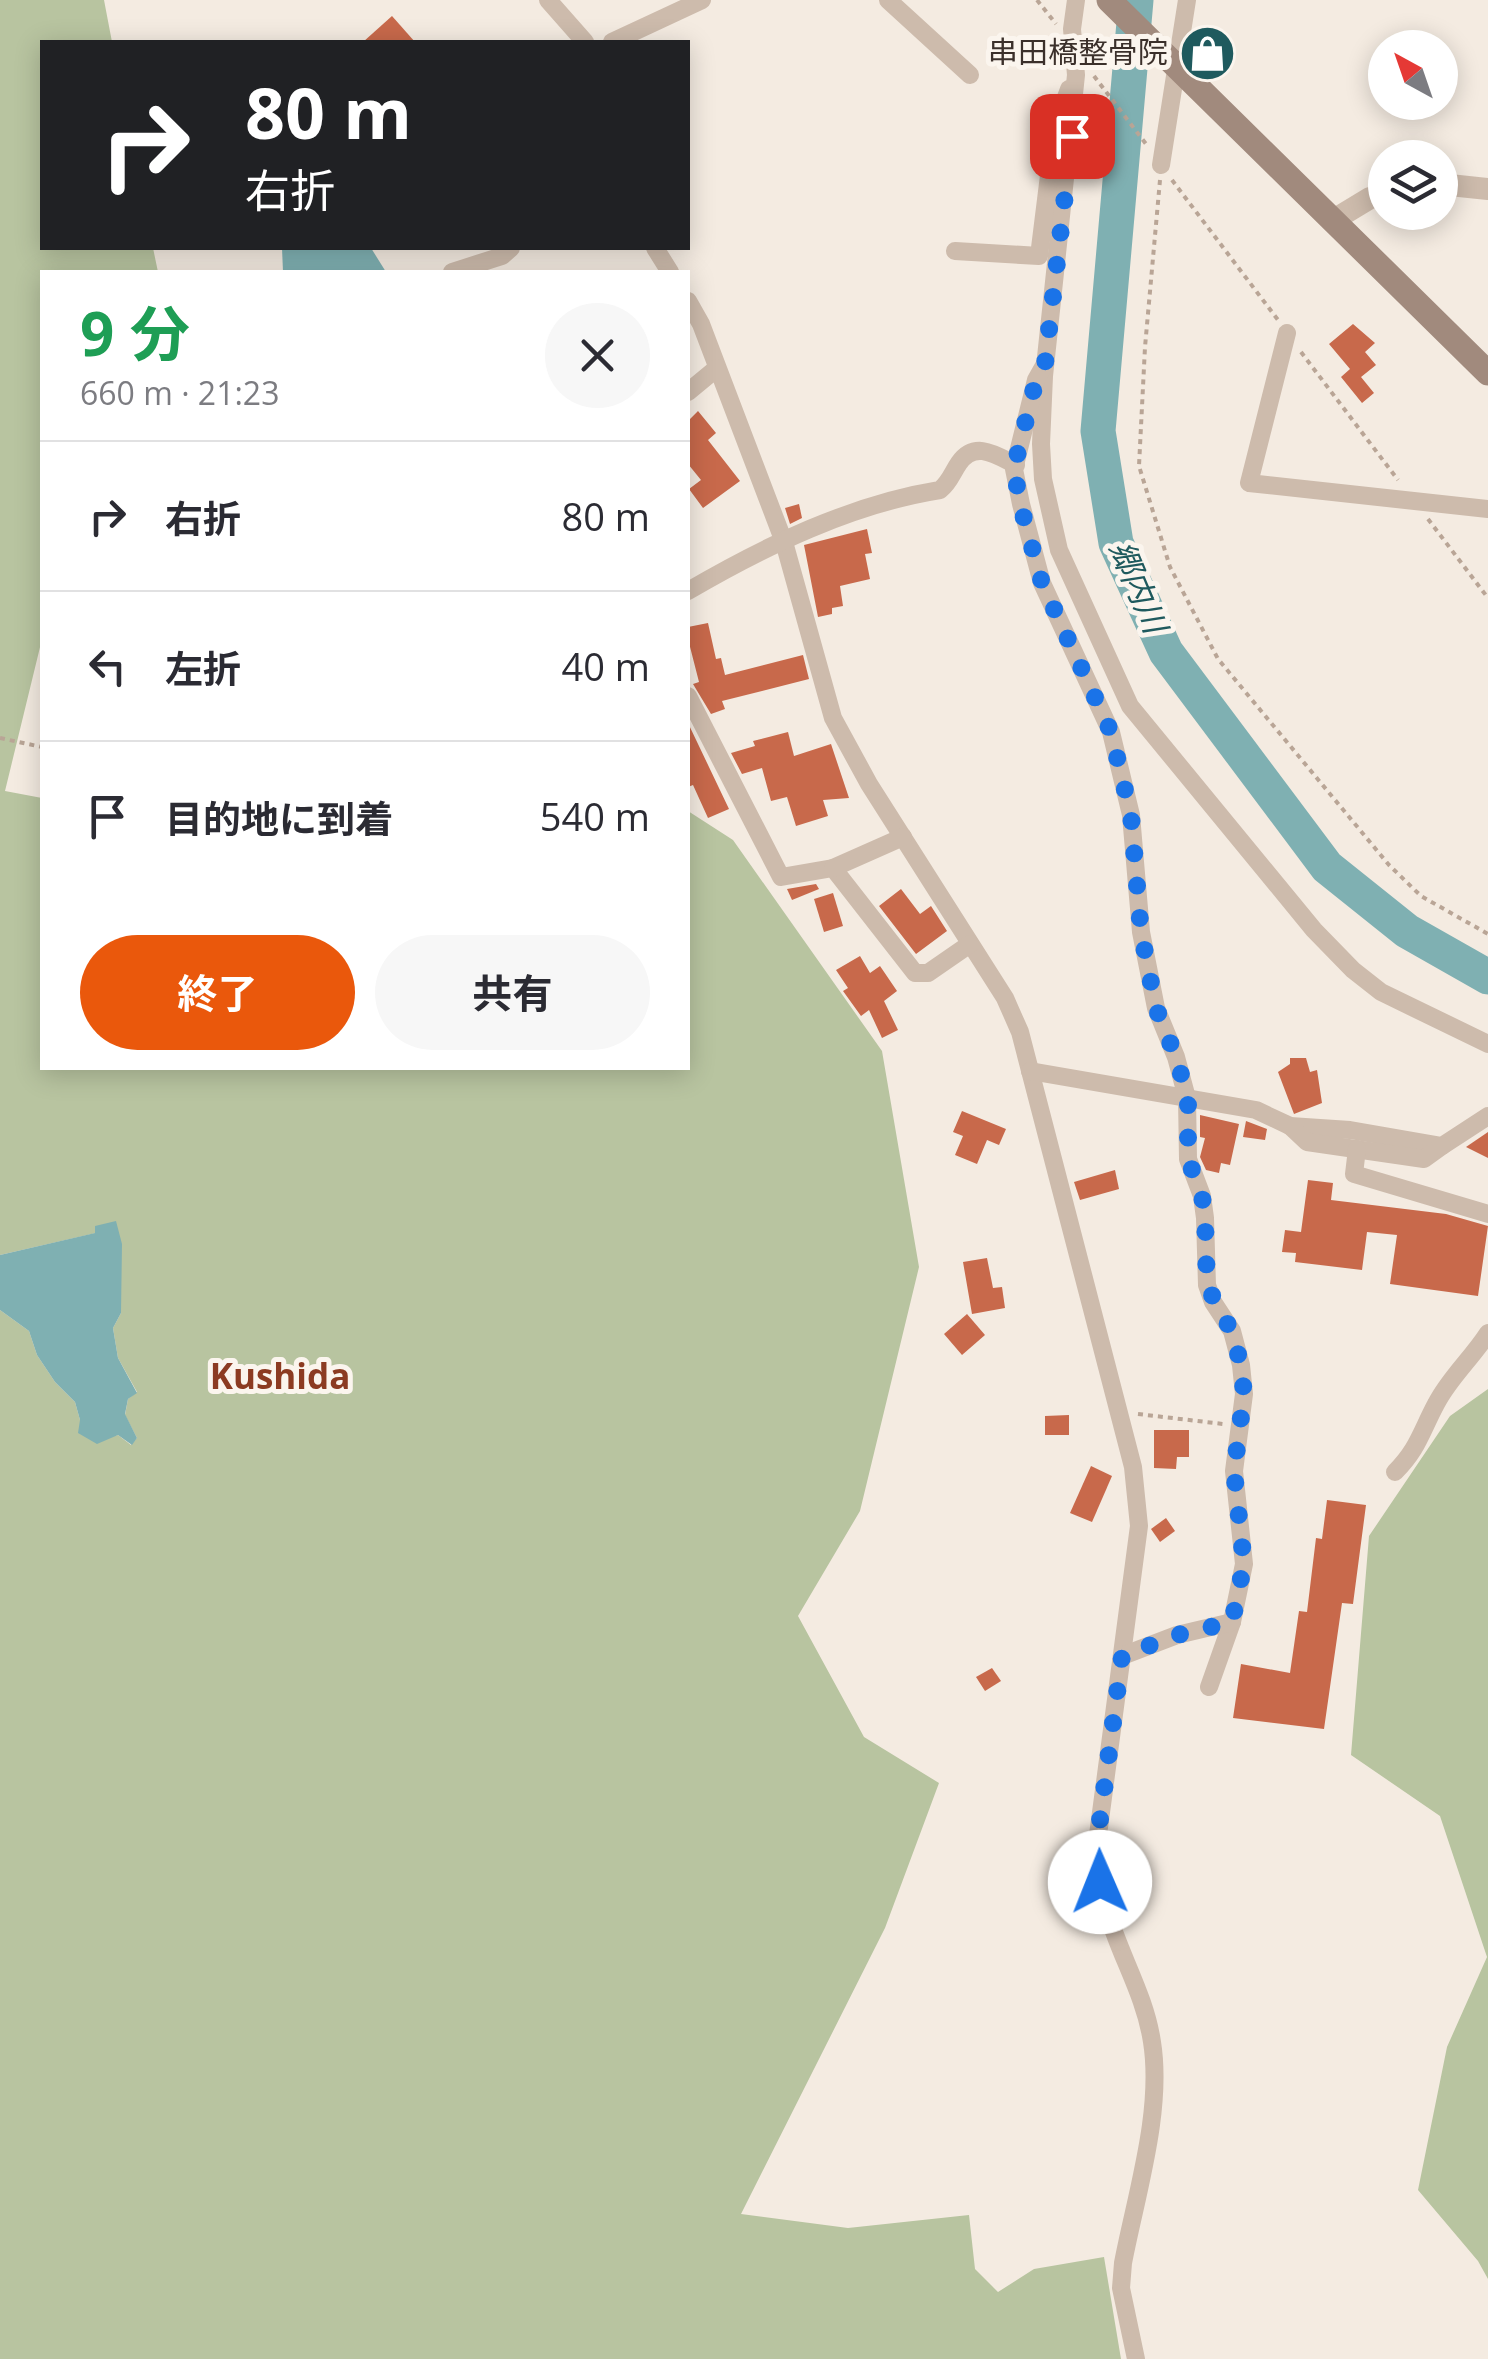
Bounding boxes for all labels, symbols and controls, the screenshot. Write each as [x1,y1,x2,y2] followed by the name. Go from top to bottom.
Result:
[1177,23,1237,83] shop icon: 串田橋整骨院
[1368,30,1458,120] north arrow
[1368,30,1458,230] map controls
[988,31,1168,72] place label: 串田橋整骨院
[245,64,412,160] text: 80 m
[80,80,210,210] icon: right
[1030,94,1115,179] pin
[1045,109,1100,164] icon: arrive
[1368,140,1458,230] button: layers
[245,159,335,220] text: 右折
[80,292,190,374] text: 9 分
[545,303,650,408] button: close
[80,371,279,414] text: 660 m · 21:23
[80,489,135,544] icon: right
[561,490,650,542] text: 80 m
[165,492,241,544] text: 右折
[1101,534,1179,642] water label: 郷内川
[80,639,135,694] icon: left
[561,640,650,692] text: 40 m
[165,642,241,694] text: 左折
[80,789,135,844] icon: arrive
[540,790,650,842] text: 540 m
[165,792,393,844] text: 目的地に到着
[80,935,355,1050] button: 終了
[375,935,650,1050] button: 共有
[210,1352,350,1399] district label: Kushida
[1048,1830,1152,1934] position arrow

